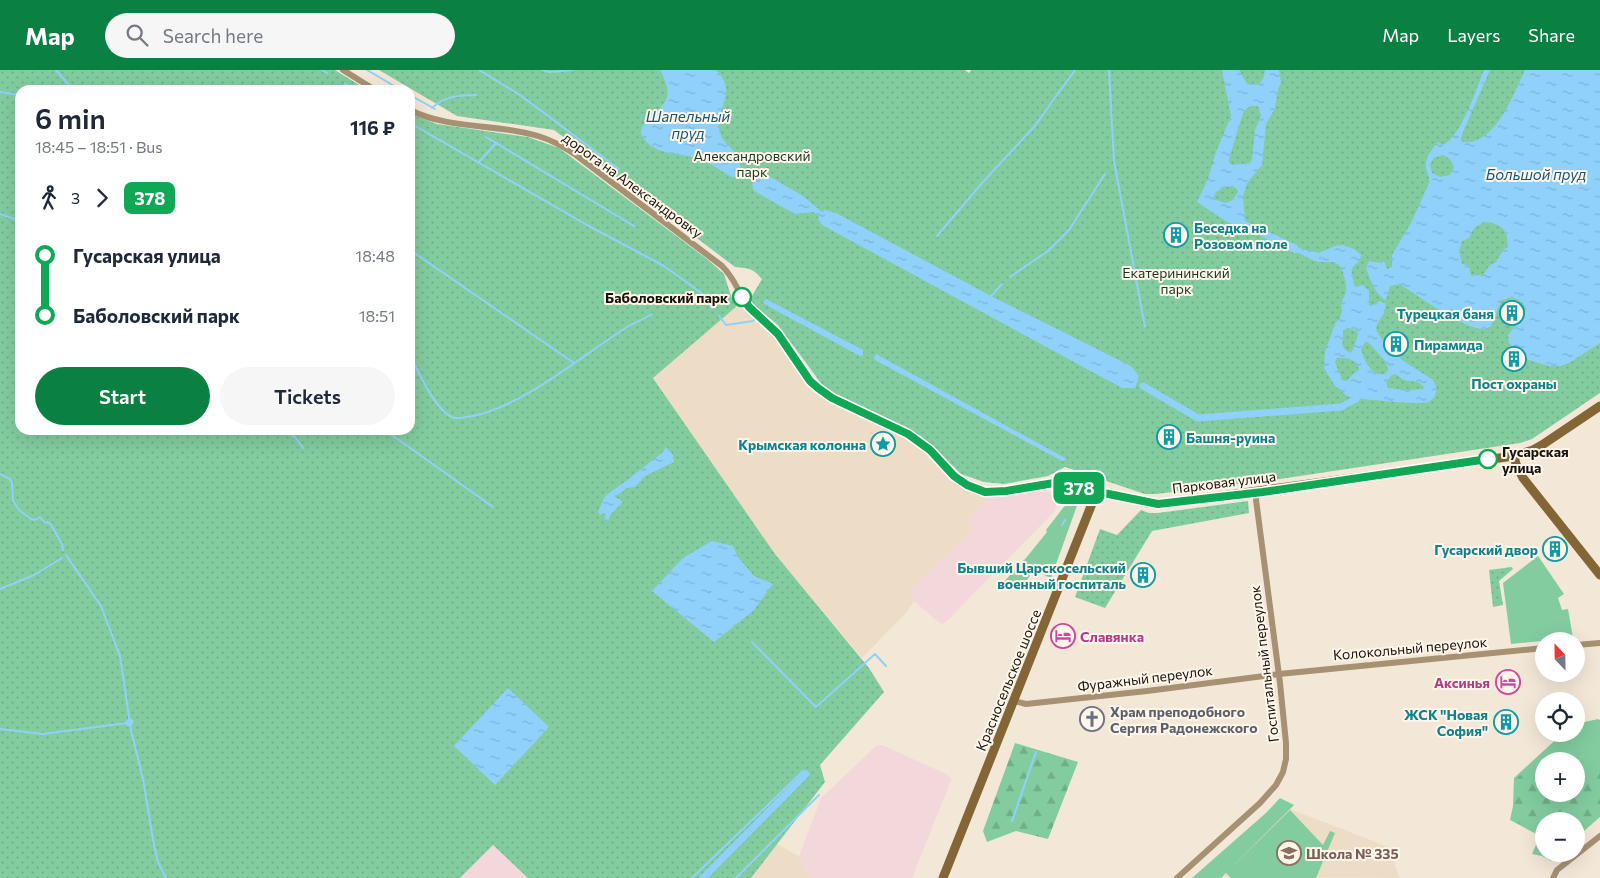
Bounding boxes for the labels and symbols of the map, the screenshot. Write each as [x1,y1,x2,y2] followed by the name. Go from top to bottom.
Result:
[646,107,731,142] water label: Шапельный пруд
[560,129,706,241] street label: дорога на Александровку
[693,147,811,180] park label: Александровский парк
[1486,165,1586,183] water label: Большой пруд
[1194,219,1288,252] place label: Беседка на Розовом поле
[1163,222,1189,248] building icon: Беседка на Розовом поле
[1122,264,1230,297] park label: Екатерининский парк
[732,287,752,307] marker: Баболовский парк
[605,289,728,306] place label: Баболовский парк
[1499,300,1525,326] building icon: Турецкая баня
[1397,305,1494,322] place label: Турецкая баня
[1383,331,1409,357] building icon: Пирамида
[1414,336,1483,353] place label: Пирамида
[1501,346,1527,372] building icon: Пост охраны
[1471,375,1557,392] place label: Пост охраны
[1156,424,1182,450] building icon: Башня-руина
[1186,429,1275,446] place label: Башня-руина
[870,431,896,457] place icon: Крымская колонна
[738,436,866,453] place label: Крымская колонна
[1502,443,1569,476] place label: Гусарская улица
[1478,449,1498,469] marker: Гусарская улица
[1171,467,1277,497] street label: Парковая улица
[1050,472,1108,504] line badge: 378
[1542,536,1568,562] building icon: Гусарский двор
[1434,541,1538,558] place label: Гусарский двор
[957,559,1126,592] place label: Бывший Царскосельский военный госпиталь
[1130,562,1156,588] building icon: Бывший Царскосельский военный госпиталь
[1246,584,1282,743] street label: Госпитальный переулок
[972,607,1044,753] street label: Красносельское шоссе
[1050,623,1076,649] hotel icon: Славянка
[1080,628,1144,645] place label: Славянка
[1535,632,1585,682] north arrow
[1332,633,1488,663] street label: Колокольный переулок
[1076,661,1214,695] street label: Фуражный переулок
[1495,669,1521,695] hotel icon: Аксинья
[1434,674,1490,691] place label: Аксинья
[1110,703,1258,736] place label: Храм преподобного Сергия Радонежского
[1079,706,1105,732] church icon: Храм преподобного Сергия Радонежского
[1404,706,1488,739] place label: ЖСК "Новая София"
[1493,709,1519,735] building icon: ЖСК "Новая София"
[1276,840,1302,866] school or university icon: Школа № 335
[1306,845,1399,862] place label: Школа № 335

